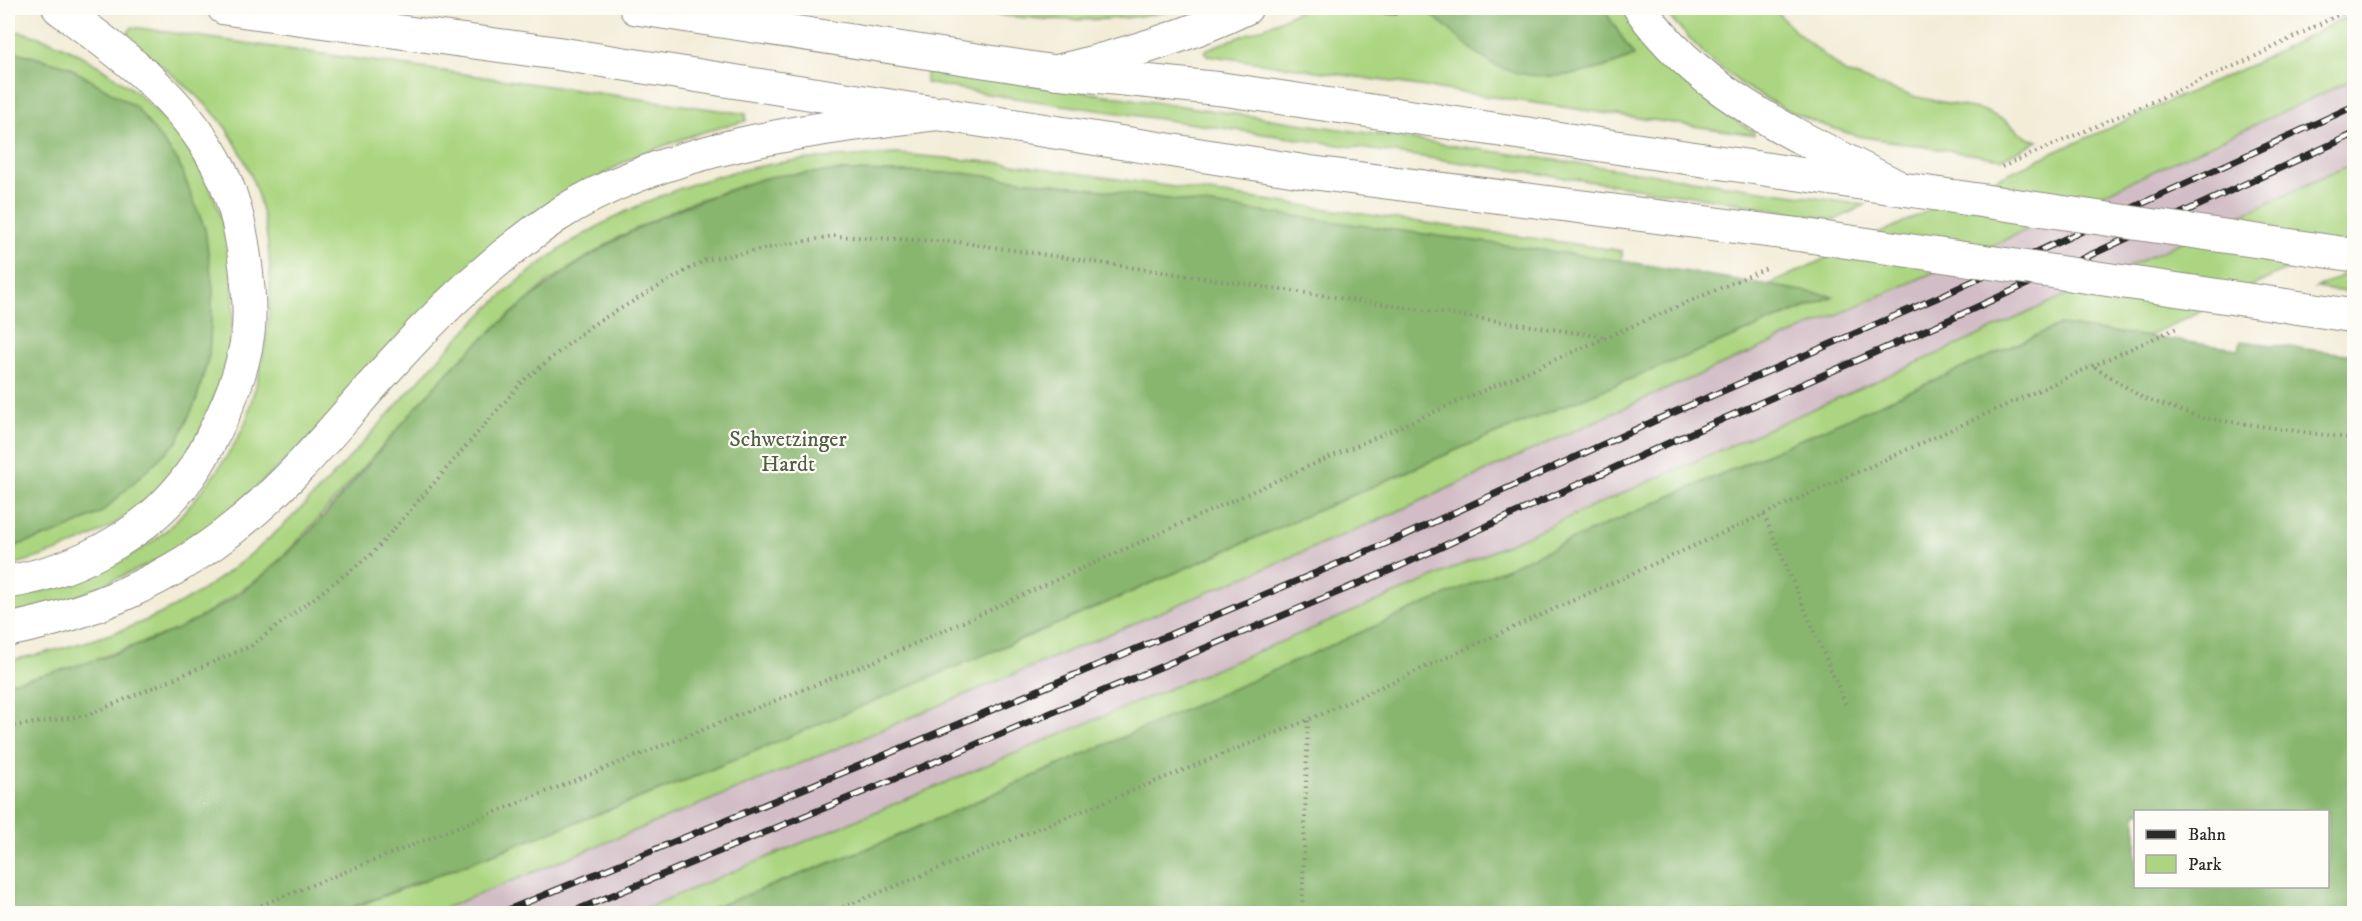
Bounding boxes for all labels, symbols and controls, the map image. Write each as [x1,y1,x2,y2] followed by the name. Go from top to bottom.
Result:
[729,426,847,478] park label: Schwetzinger Hardt
[2134,810,2329,888] legend
[2188,824,2226,846] text: Bahn
[2188,854,2222,876] text: Park

